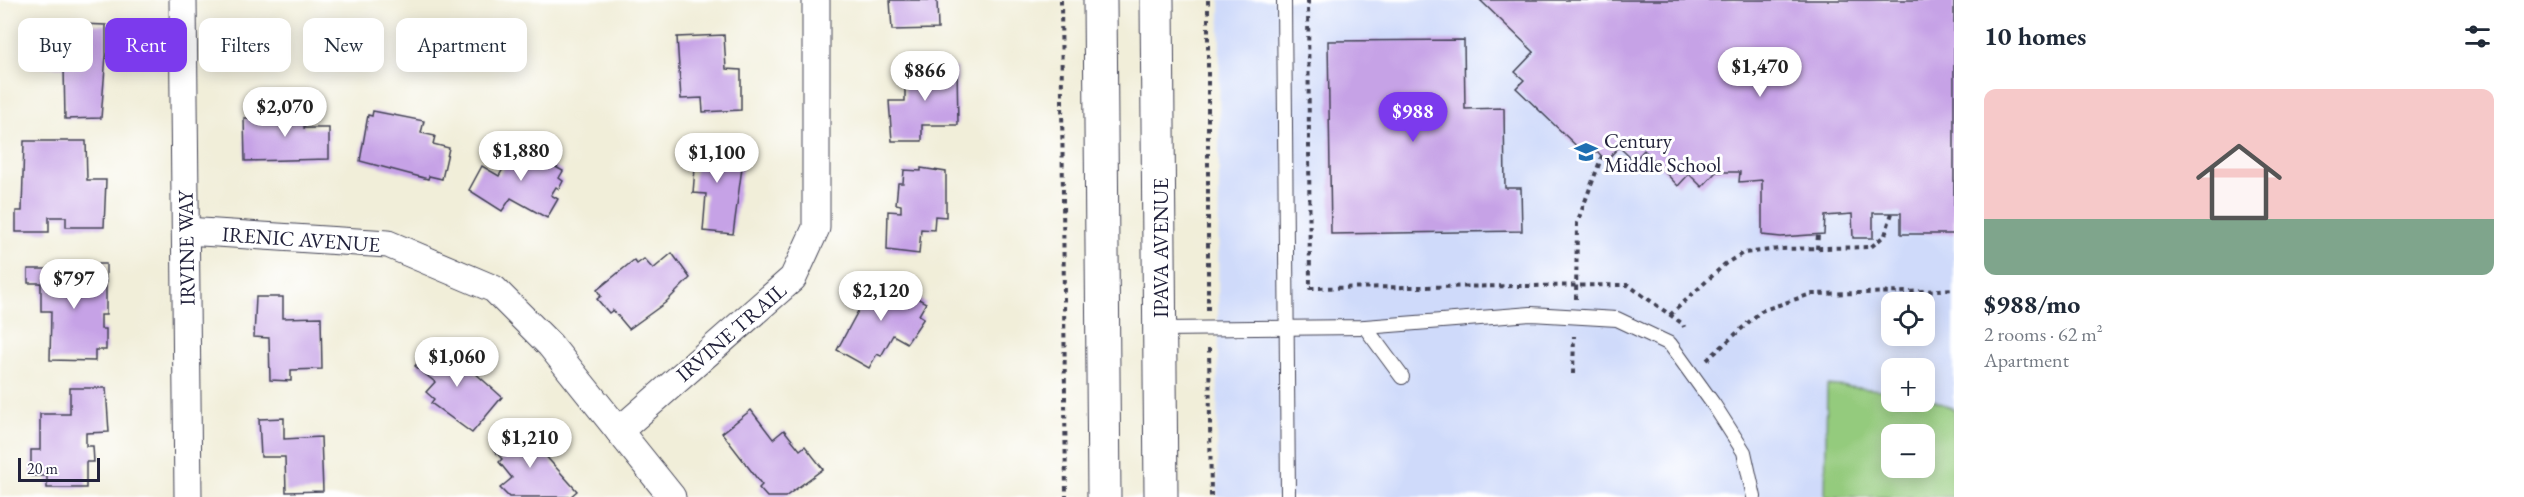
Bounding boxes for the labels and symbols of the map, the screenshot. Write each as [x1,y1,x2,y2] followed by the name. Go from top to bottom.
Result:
[1711,47,1809,98] pin: $1,470
[889,51,961,102] pin: $866
[236,87,334,138] pin: $2,070
[1377,92,1449,143] pin: $988
[1604,127,1721,178] place label: Century Middle School
[472,131,570,182] pin: $1,880
[668,133,766,184] pin: $1,100
[1573,139,1599,165] school or university icon: Century Middle School
[1147,178,1174,318] street label: IPAVA AVENUE
[171,188,201,306] street label: IRVINE WAY
[221,220,381,258] street label: IRENIC AVENUE
[38,259,110,310] pin: $797
[832,271,930,322] pin: $2,120
[670,276,792,387] street label: IRVINE TRAIL
[408,337,506,388] pin: $1,060
[481,418,579,469] pin: $1,210
[18,455,100,482] scale bar

